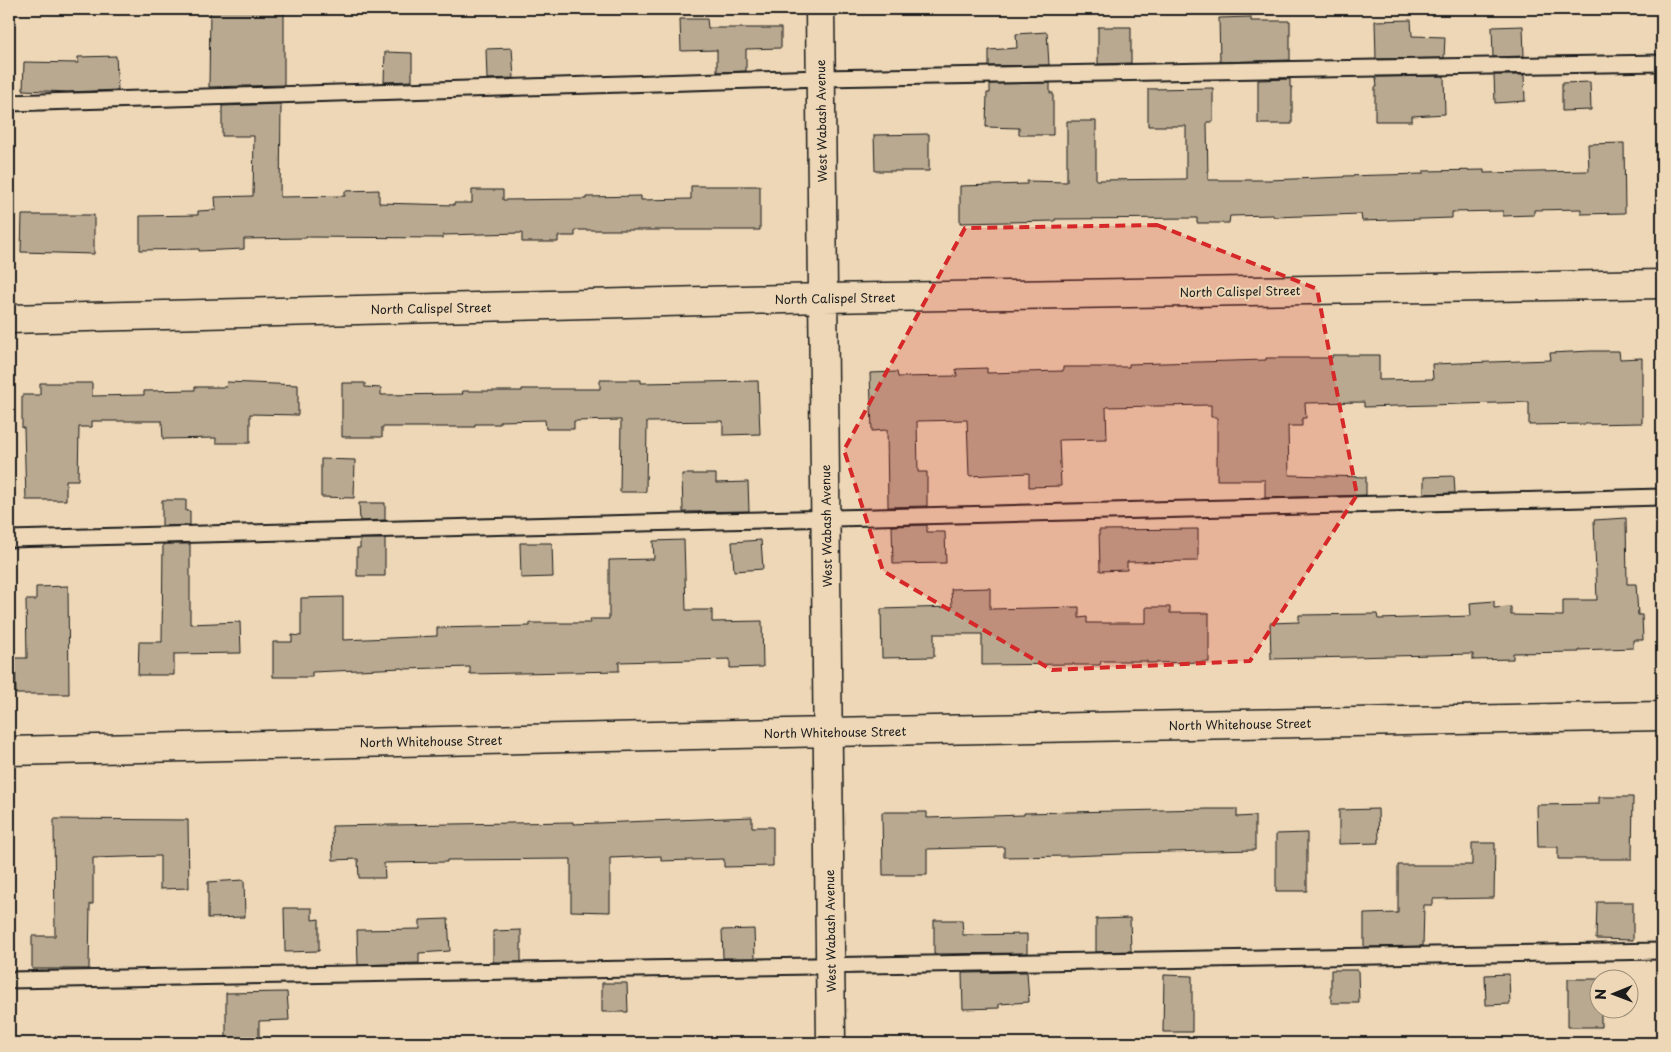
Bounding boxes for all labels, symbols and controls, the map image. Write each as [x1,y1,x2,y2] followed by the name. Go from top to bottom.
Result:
[811,59,831,183] street label: West Wabash Avenue
[1179,281,1301,301] street label: North Calispel Street
[774,288,896,308] street label: North Calispel Street
[370,298,492,318] street label: North Calispel Street
[816,464,836,588] street label: West Wabash Avenue
[1168,714,1312,734] street label: North Whitehouse Street
[763,722,907,742] street label: North Whitehouse Street
[359,731,503,751] street label: North Whitehouse Street
[820,869,840,993] street label: West Wabash Avenue
[1588,970,1638,1020] north arrow
[1590,989,1611,1000] text: N

